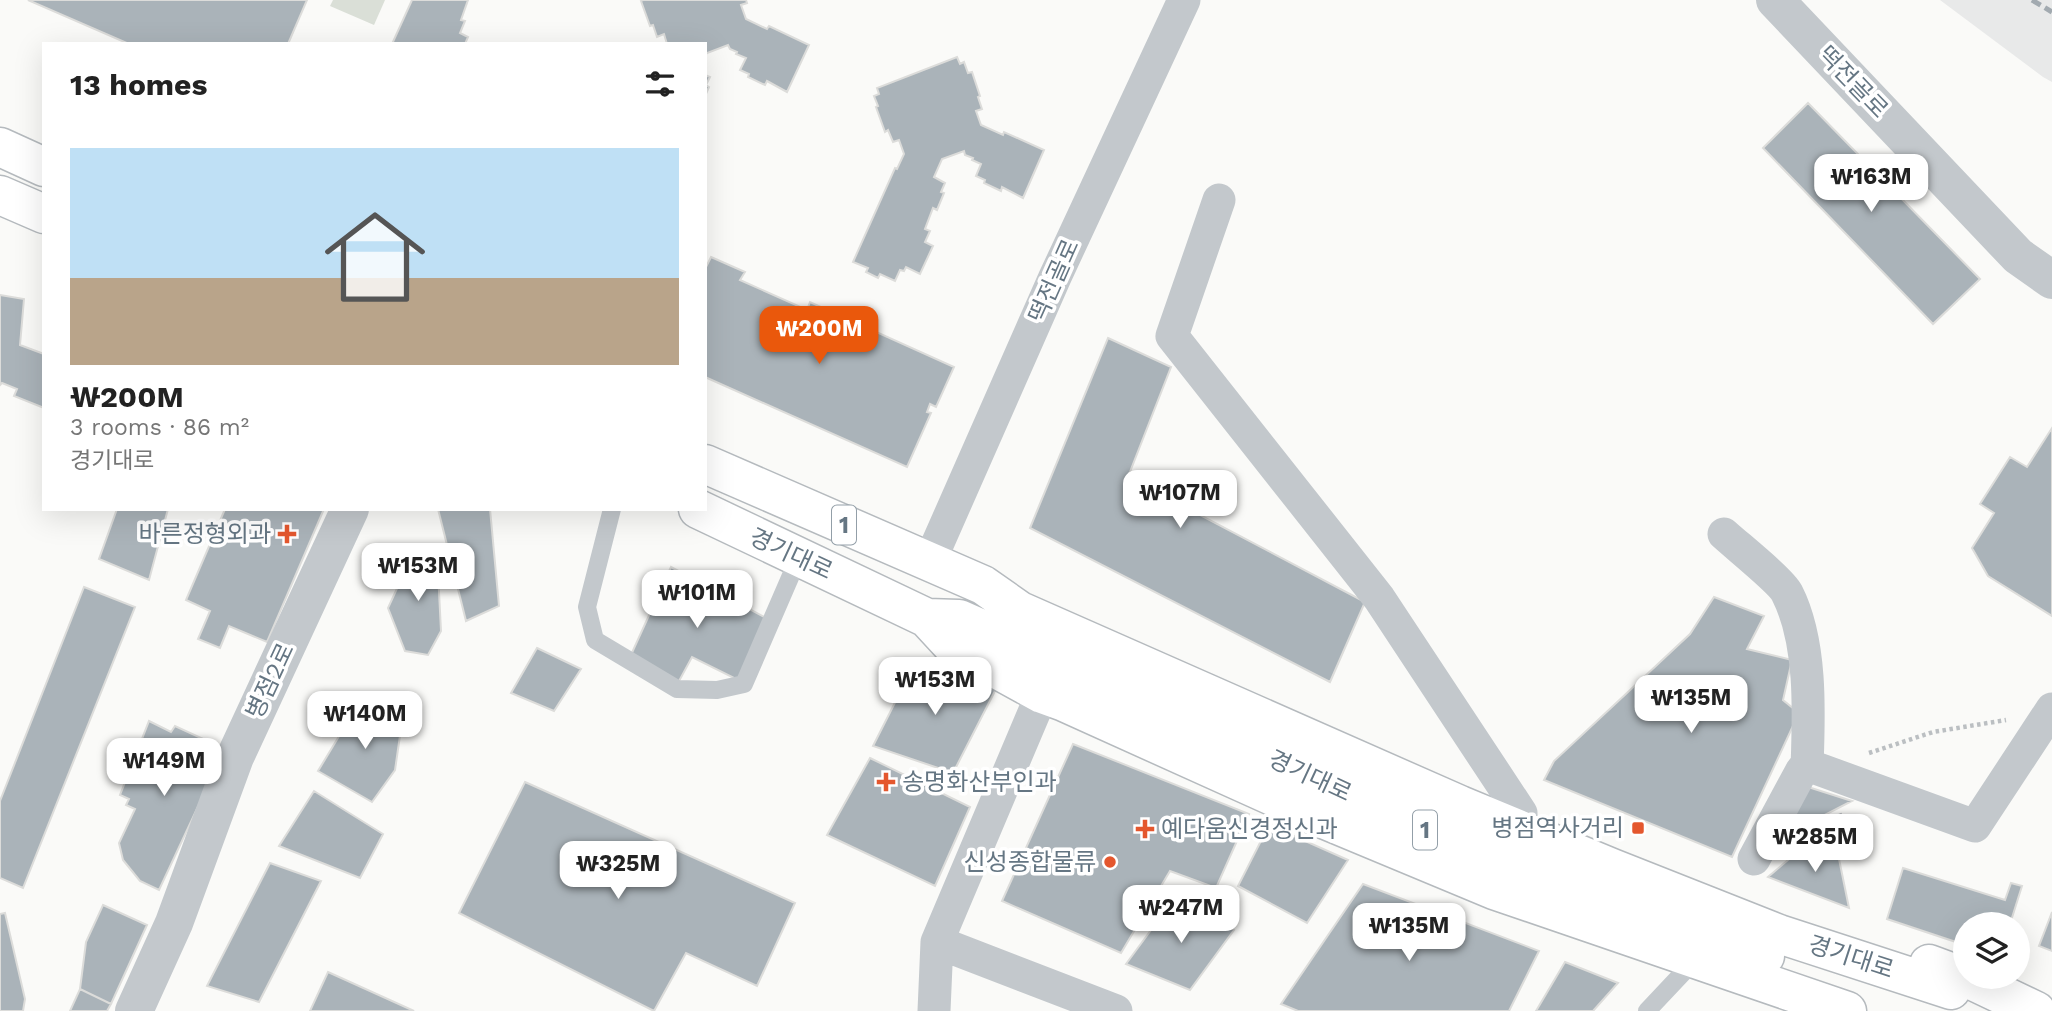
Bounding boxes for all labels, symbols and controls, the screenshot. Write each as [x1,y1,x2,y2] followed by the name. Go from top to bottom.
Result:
[1812,41,1894,123] street label: 떡전골로
[641,65,679,103] icon: filters
[70,67,207,102] text: 13 homes
[1822,154,1920,214] pin: ₩163M
[1830,163,1912,190] text: ₩163M
[312,194,438,320] icon: home
[1023,235,1085,327] street label: 떡전골로
[770,306,868,366] pin: ₩200M
[775,315,863,342] text: ₩200M
[70,379,184,414] text: ₩200M
[70,414,249,441] text: 3 rooms · 86 m²
[70,447,155,474] text: 경기대로
[1131,470,1229,530] pin: ₩107M
[1139,479,1221,506] text: ₩107M
[832,505,856,544] road number: 1
[139,520,271,548] place label: 바른정형외과
[745,523,837,585] street label: 경기대로
[277,524,297,544] marker: 바른정형외과
[369,544,467,603] pin: ₩153M
[378,552,458,579] text: ₩153M
[648,570,746,630] pin: ₩101M
[658,579,736,606] text: ₩101M
[240,639,300,723] street label: 병점2로
[886,658,984,717] pin: ₩153M
[895,666,975,693] text: ₩153M
[1642,676,1740,735] pin: ₩135M
[1651,684,1731,711] text: ₩135M
[316,692,414,751] pin: ₩140M
[323,700,407,727] text: ₩140M
[115,738,213,798] pin: ₩149M
[1264,745,1356,807] street label: 경기대로
[123,747,205,774] text: ₩149M
[902,768,1057,796] place label: 송명화산부인과
[876,772,896,792] marker: 송명화산부인과
[1413,810,1437,850] road number: 1
[1492,814,1624,842] place label: 병점역사거리
[1766,814,1864,874] pin: ₩285M
[1161,815,1338,843] place label: 예다움신경정신과
[1135,819,1155,839] marker: 예다움신경정신과
[1630,820,1646,836] marker: 병점역사거리
[1772,823,1858,850] text: ₩285M
[569,842,667,901] pin: ₩325M
[964,848,1096,876] place label: 신성종합물류
[576,850,660,877] text: ₩325M
[1102,854,1118,870] marker: 신성종합물류
[1132,886,1230,945] pin: ₩247M
[1138,894,1224,921] text: ₩247M
[1360,904,1458,963] pin: ₩135M
[1369,912,1449,939] text: ₩135M
[1953,912,2030,989] map controls
[1953,912,2030,989] button: layers
[1805,930,1897,984] street label: 경기대로

